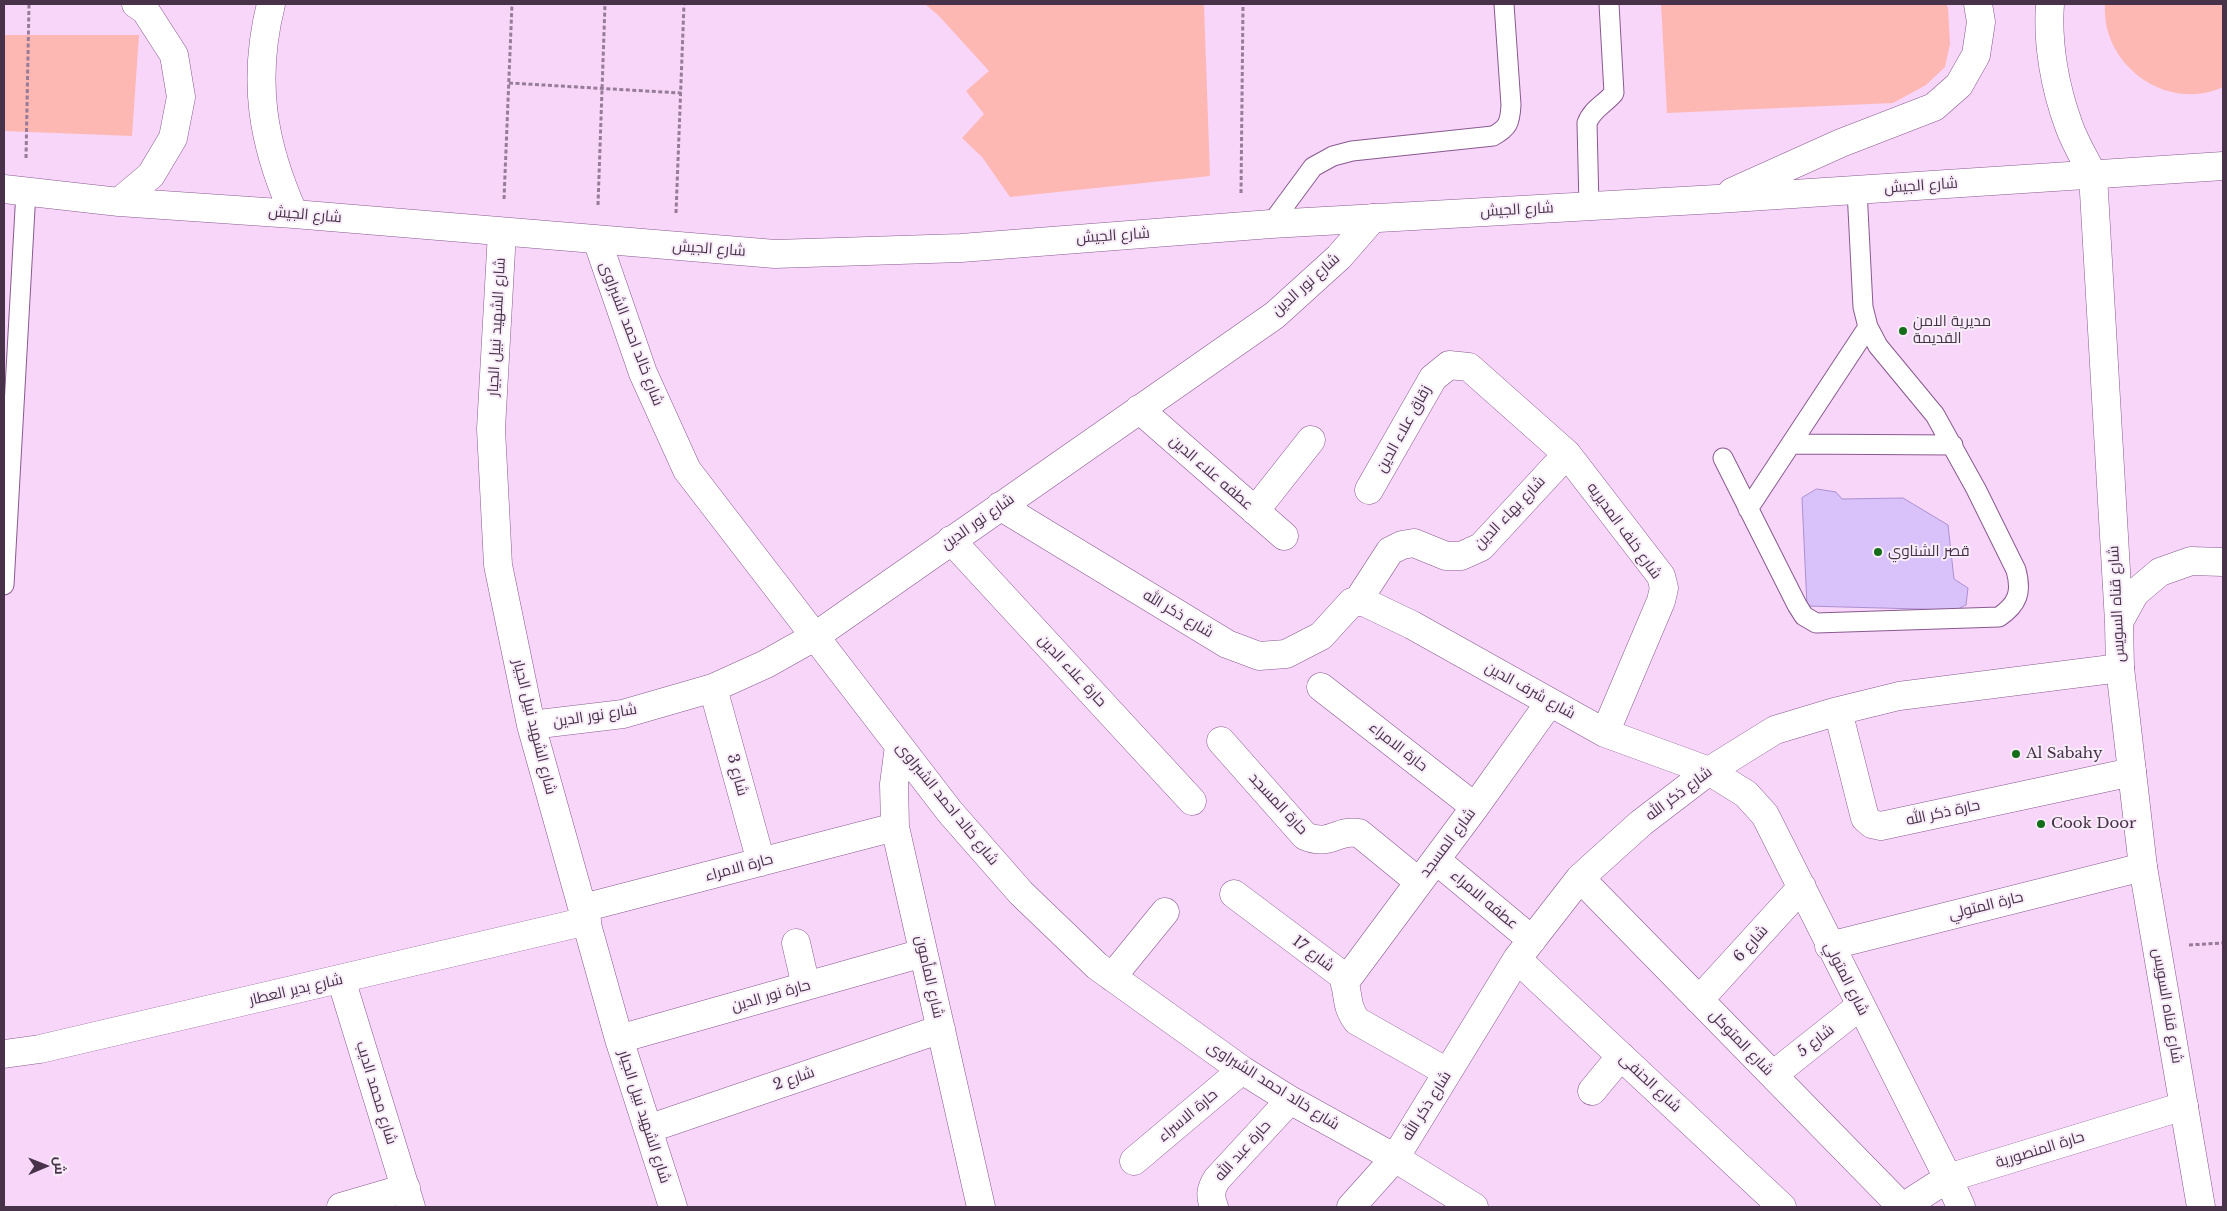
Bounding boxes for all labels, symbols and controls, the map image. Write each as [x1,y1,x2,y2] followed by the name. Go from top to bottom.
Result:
[1884,174,1958,198] street label: شارع الجيش
[1480,199,1554,221] street label: شارع الجيش
[268,203,342,227] street label: شارع الجيش
[1076,224,1150,248] street label: شارع الجيش
[672,237,746,261] street label: شارع الجيش
[1268,250,1344,320] street label: شارع نور الدين
[484,257,510,397] street label: شارع الشهيد نبيل الجيار
[595,259,667,409] street label: شارع خالد احمد الشبراوى
[1913,313,1991,348] place label: مديرية الامن القديمة
[1897,325,1909,337] marker: مديرية الامن القديمة
[1373,382,1435,476] street label: زقاق علاء الدين
[1166,432,1256,514] street label: عطفه علاء الدين
[1471,473,1549,553] street label: شارع بهاء الدين
[1583,479,1665,583] street label: شارع خلف المديريه
[938,490,1018,554] street label: شارع نور الدين
[1888,543,1970,561] place label: قصر الشناوي
[2105,545,2129,663] street label: شارع قناه السويس
[1872,546,1884,558] marker: قصر الشناوي
[1140,586,1216,642] street label: شارع ذكر الله
[1034,631,1110,711] street label: حارة علاء الدين
[508,658,560,796] street label: شارع الشهيد نبيل الجيار
[1482,659,1578,723] street label: شارع شرف الدين
[552,700,638,732] street label: شارع نور الدين
[1365,718,1431,776] street label: حارة الامراء
[892,739,1002,869] street label: شارع خالد احمد الشبراوى
[2026,745,2102,763] place label: Al Sabahy
[2010,748,2022,760] marker: Al Sabahy
[723,752,751,798] street label: شارع 3
[1642,763,1716,825] street label: شارع ذكر الله
[1245,769,1311,839] street label: حارة المسجد
[1904,796,1982,830] street label: حارة ذكر الله
[1416,805,1480,881] street label: شارع المسجد
[2051,815,2136,833] place label: Cook Door
[2035,818,2047,830] marker: Cook Door
[703,850,775,886] street label: حارة الامراء
[1447,867,1521,933] street label: عطفه الامراء
[1947,888,2025,924] street label: حارة المتولي
[1730,922,1772,966] street label: شارع 6
[1289,932,1337,976] street label: شارع 17
[911,934,947,1020] street label: شارع المأمون
[1820,939,1872,1019] street label: شارع المتولي
[2148,947,2186,1065] street label: شارع قناه السويس
[247,970,345,1010] street label: شارع بدير العطار
[729,976,813,1016] street label: حارة نور الدين
[1705,1006,1777,1080] street label: شارع المتوكل
[1794,1021,1838,1061] street label: شارع 5
[1203,1038,1343,1134] street label: شارع خالد احمد الشبراوى
[352,1039,400,1147] street label: شارع محمد الديب
[614,1048,674,1186] street label: شارع الشهيد نبيل الجيار
[1615,1050,1685,1116] street label: شارع الحنفى
[771,1064,817,1094] street label: شارع 2
[1399,1068,1455,1144] street label: شارع ذكر الله
[1155,1086,1221,1146] street label: حارة الاسراء
[1211,1117,1275,1185] street label: حارة عبد الله
[1994,1128,2086,1172] street label: حارة المنصورية
[20,1141,70,1191] north arrow
[51,1157,69,1175] text: ش

